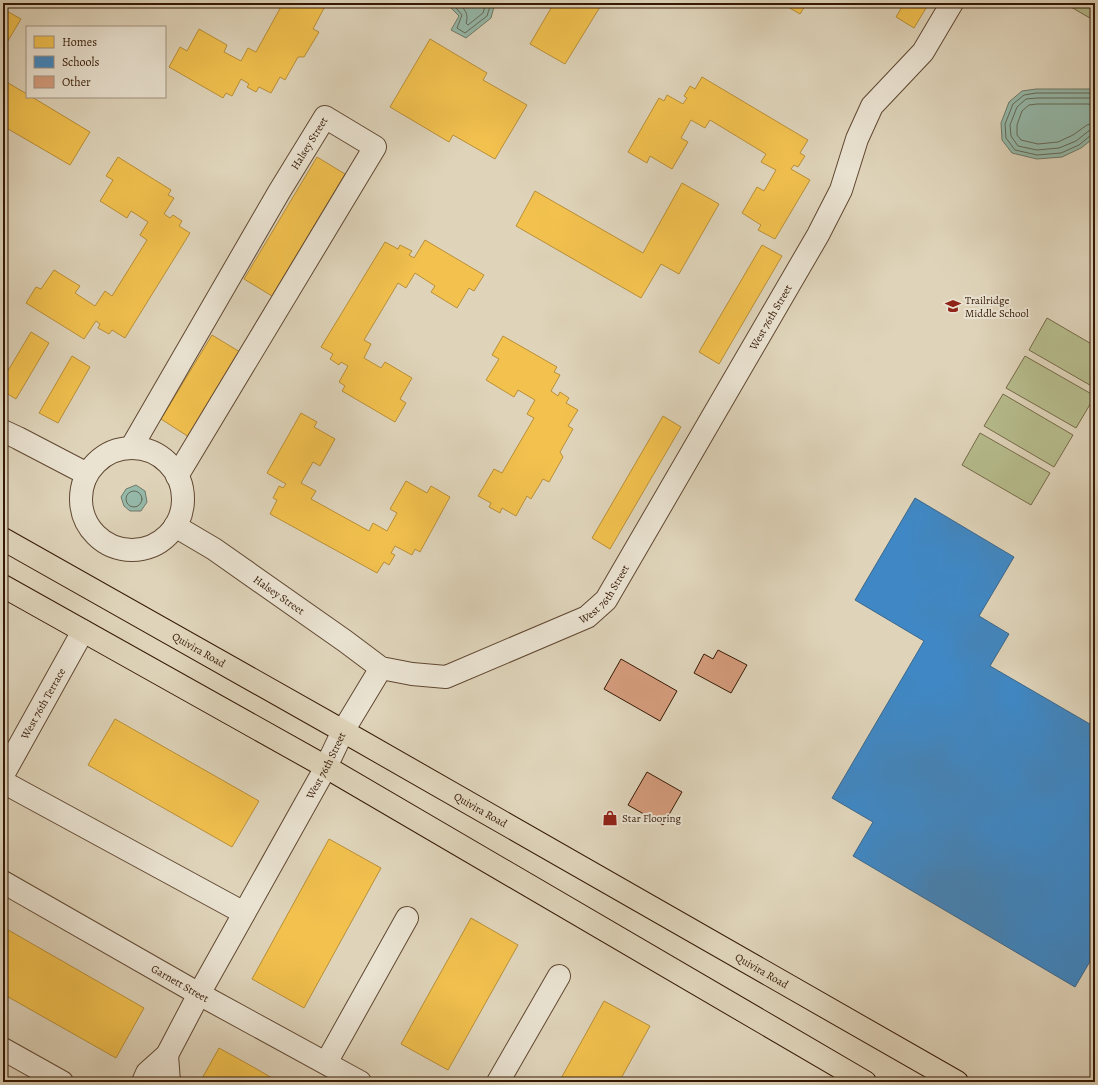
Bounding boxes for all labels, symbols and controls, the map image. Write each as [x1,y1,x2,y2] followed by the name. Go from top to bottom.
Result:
[26,26,166,98] legend
[62,34,97,50] text: Homes
[62,54,99,70] text: Schools
[62,74,91,90] text: Other
[287,114,331,172] street label: Halsey Street
[745,281,795,353] street label: West 76th Street
[965,293,1029,321] place label: Trailridge Middle School
[944,297,962,315] school or university icon: Trailridge Middle School
[576,562,633,627] street label: West 76th Street
[251,572,308,618] street label: Halsey Street
[169,629,228,671] street label: Quivira Road
[17,665,69,742] street label: West 76th Terrace
[302,729,349,802] street label: West 76th Street
[451,788,510,831] street label: Quivira Road
[601,809,619,827] shop icon: Star Flooring
[622,811,682,826] place label: Star Flooring
[733,949,791,992] street label: Quivira Road
[149,961,212,1006] street label: Garnett Street

